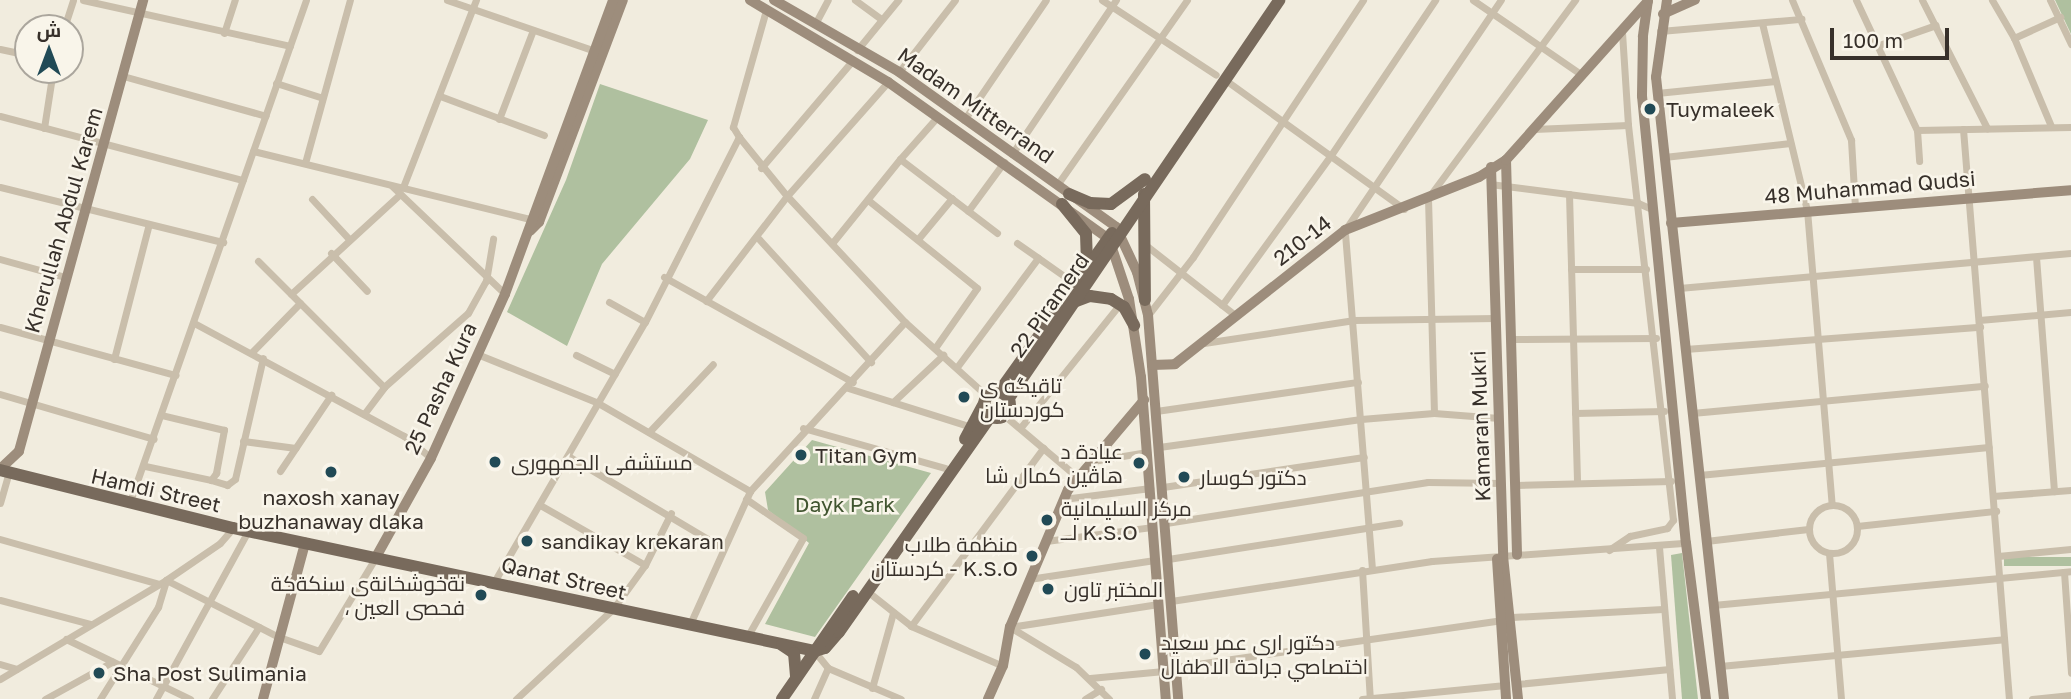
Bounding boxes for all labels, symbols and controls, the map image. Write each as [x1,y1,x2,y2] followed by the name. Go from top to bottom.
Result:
[14,14,84,84] north arrow
[1833,14,1952,58] scale bar
[37,18,61,41] text: ش
[1843,27,1903,53] text: 100 m
[893,42,1059,168] street label: Madam Mitterrand
[1666,96,1775,122] place label: Tuymaleek
[1640,99,1660,119] marker: Tuymaleek
[19,104,107,336] street label: Kherullah Abdul Karem
[1764,165,1976,209] street label: 48 Muhammad Qudsi
[1268,210,1336,270] street label: 210-14
[1004,248,1094,362] street label: 22 Piramerd
[398,318,482,458] street label: 25 Pasha Kura
[1465,350,1495,502] street label: Kamaran Mukri
[980,372,1065,422] place label: تاقيگه ى كوردستان
[954,387,974,407] marker: تاقيگه ى كوردستان
[985,438,1123,488] place label: عيادة د هاڤین کمال شا
[815,442,917,468] place label: Titan Gym
[793,447,809,463] marker: Titan Gym
[511,449,693,475] place label: مستشفى الجمهورى
[485,452,505,472] marker: مستشفى الجمهورى
[1129,453,1149,473] marker: عيادة د هاڤین کمال شا
[321,462,341,482] marker: naxosh xanay buzhanaway dlaka
[89,463,223,517] street label: Hamdi Street
[1200,464,1307,490] place label: دكتور كوسار
[1174,467,1194,487] marker: دكتور كوسار
[238,484,424,534] place label: naxosh xanay buzhanaway dlaka
[795,491,895,517] park label: Dayk Park
[1061,495,1192,545] place label: مرکز السلیمانیة لــ K.S.O
[1039,512,1055,528] marker: مرکز السلیمانیة لــ K.S.O
[541,528,724,554] place label: sandikay krekaran
[871,531,1018,581] place label: منظمة طلاب كردستان - K.S.O
[519,533,535,549] marker: sandikay krekaran
[1024,548,1040,564] marker: منظمة طلاب كردستان - K.S.O
[499,551,629,605] street label: Qanat Street
[271,570,465,620] place label: نةخوشخانةى سنكةكة ، فحصى العين
[1064,576,1163,602] place label: المختبر تاون
[1038,579,1058,599] marker: المختبر تاون
[471,585,491,605] marker: نةخوشخانةى سنكةكة ، فحصى العين
[1161,629,1368,679] place label: دكتور اري عمر سعيد اختصاصي جراحة الاطفال
[1135,644,1155,664] marker: دكتور اري عمر سعيد اختصاصي جراحة الاطفال
[113,660,307,686] place label: Sha Post Sulimania
[91,665,107,681] marker: Sha Post Sulimania

